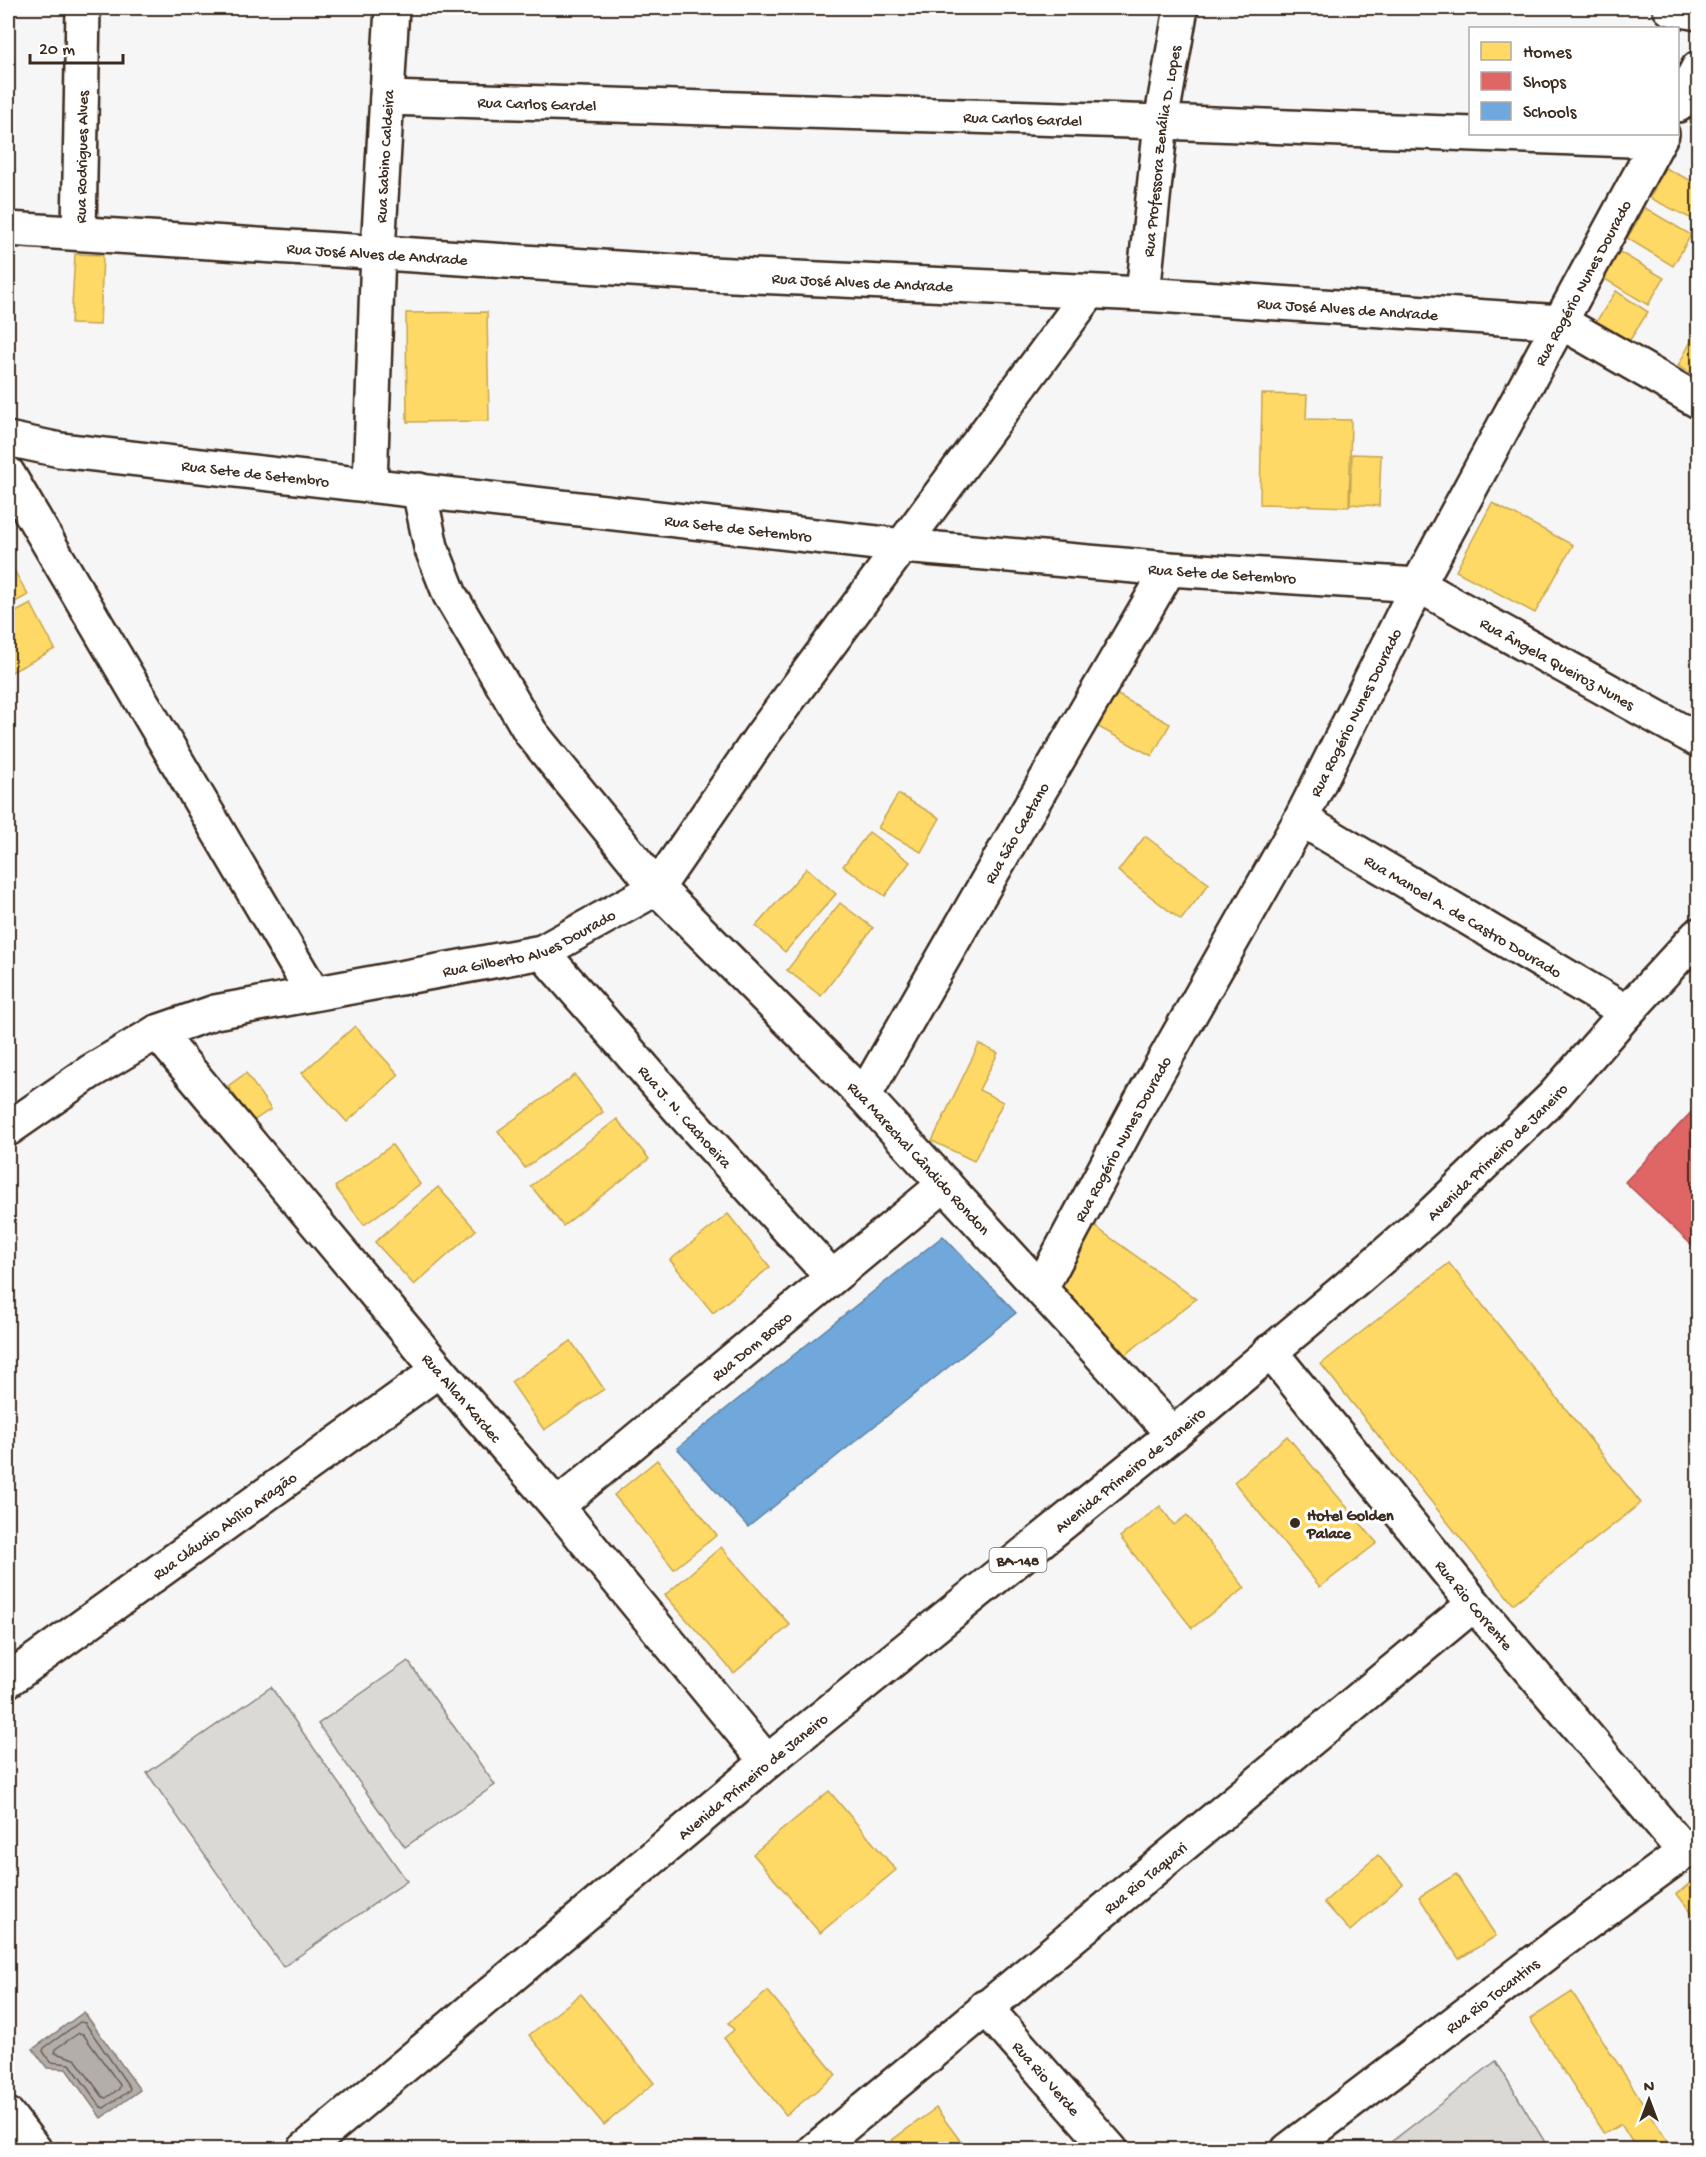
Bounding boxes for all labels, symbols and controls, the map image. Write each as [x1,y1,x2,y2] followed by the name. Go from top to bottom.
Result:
[30,27,123,65] scale bar
[1469,27,1679,135] legend
[39,40,75,61] text: 20 m
[1141,43,1187,258] street label: Rua Professora Zenália D. Lopes
[1523,43,1573,64] text: Homes
[1523,73,1567,94] text: Shops
[374,88,400,224] street label: Rua Sabino Caldeira
[73,90,95,224] street label: Rua Rodrigues Alves
[477,95,597,117] street label: Rua Carlos Gardel
[1523,103,1578,124] text: Schools
[963,110,1082,133] street label: Rua Carlos Gardel
[1532,198,1637,370] street label: Rua Rogério Nunes Dourado
[286,241,469,271] street label: Rua José Alves de Andrade
[771,271,954,298] street label: Rua José Alves de Andrade
[1256,296,1439,327] street label: Rua José Alves de Andrade
[180,458,330,494] street label: Rua Sete de Setembro
[663,513,813,549] street label: Rua Sete de Setembro
[1147,561,1297,590] street label: Rua Sete de Setembro
[1476,615,1638,716] street label: Rua Ângela Queiroz Nunes
[1308,626,1408,801] street label: Rua Rogério Nunes Dourado
[982,780,1055,888] street label: Rua São Caetano
[1360,853,1564,984] street label: Rua Manoel A. de Castro Dourado
[441,907,620,983] street label: Rua Gilberto Alves Dourado
[1072,1054,1178,1226] street label: Rua Rogério Nunes Dourado
[632,1063,735,1174] street label: Rua J. N. Cachoeira
[842,1079,993,1241] street label: Rua Marechal Cândido Rondon
[1425,1081,1573,1226] street label: Avenida Primeiro de Janeiro
[709,1309,797,1387] street label: Rua Dom Bosco
[416,1351,504,1448] street label: Rua Allan Kardec
[1052,1405,1211,1539] street label: Avenida Primeiro de Janeiro
[150,1469,302,1586] street label: Rua Cláudio Abílio Aragão
[1306,1508,1394,1545] place label: Hotel Golden Palace
[1288,1516,1302,1530] marker: Hotel Golden Palace
[990,1548,1046,1572] road number: BA-148
[1429,1558,1516,1656] street label: Rua Rio Corrente
[675,1711,833,1846] street label: Avenida Primeiro de Janeiro
[1101,1840,1192,1920] street label: Rua Rio Taquari
[1443,1955,1545,2039] street label: Rua Rio Tocantins
[1007,2039,1083,2122] street label: Rua Rio Verde
[1619,2070,1679,2130] north arrow
[1644,2079,1655,2098] text: N

